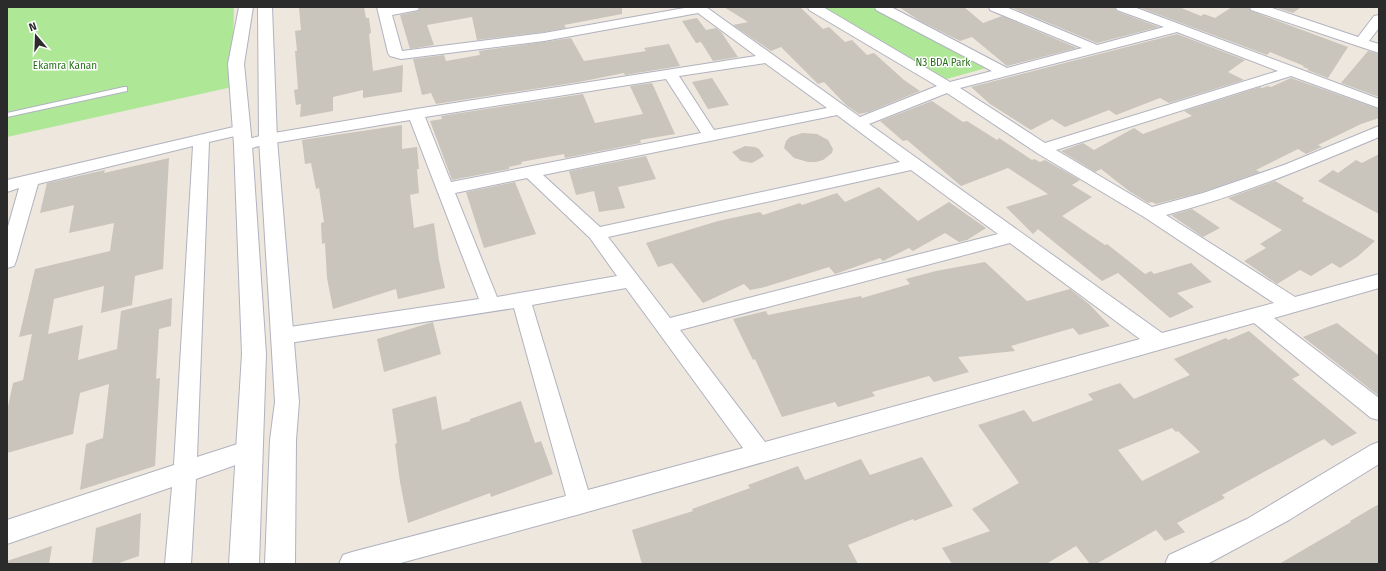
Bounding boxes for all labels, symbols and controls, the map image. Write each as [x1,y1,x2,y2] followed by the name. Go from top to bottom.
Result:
[16,16,56,56] north arrow
[27,20,38,34] text: N
[916,57,971,69] park label: N3 BDA Park
[33,60,97,72] park label: Ekamra Kanan

